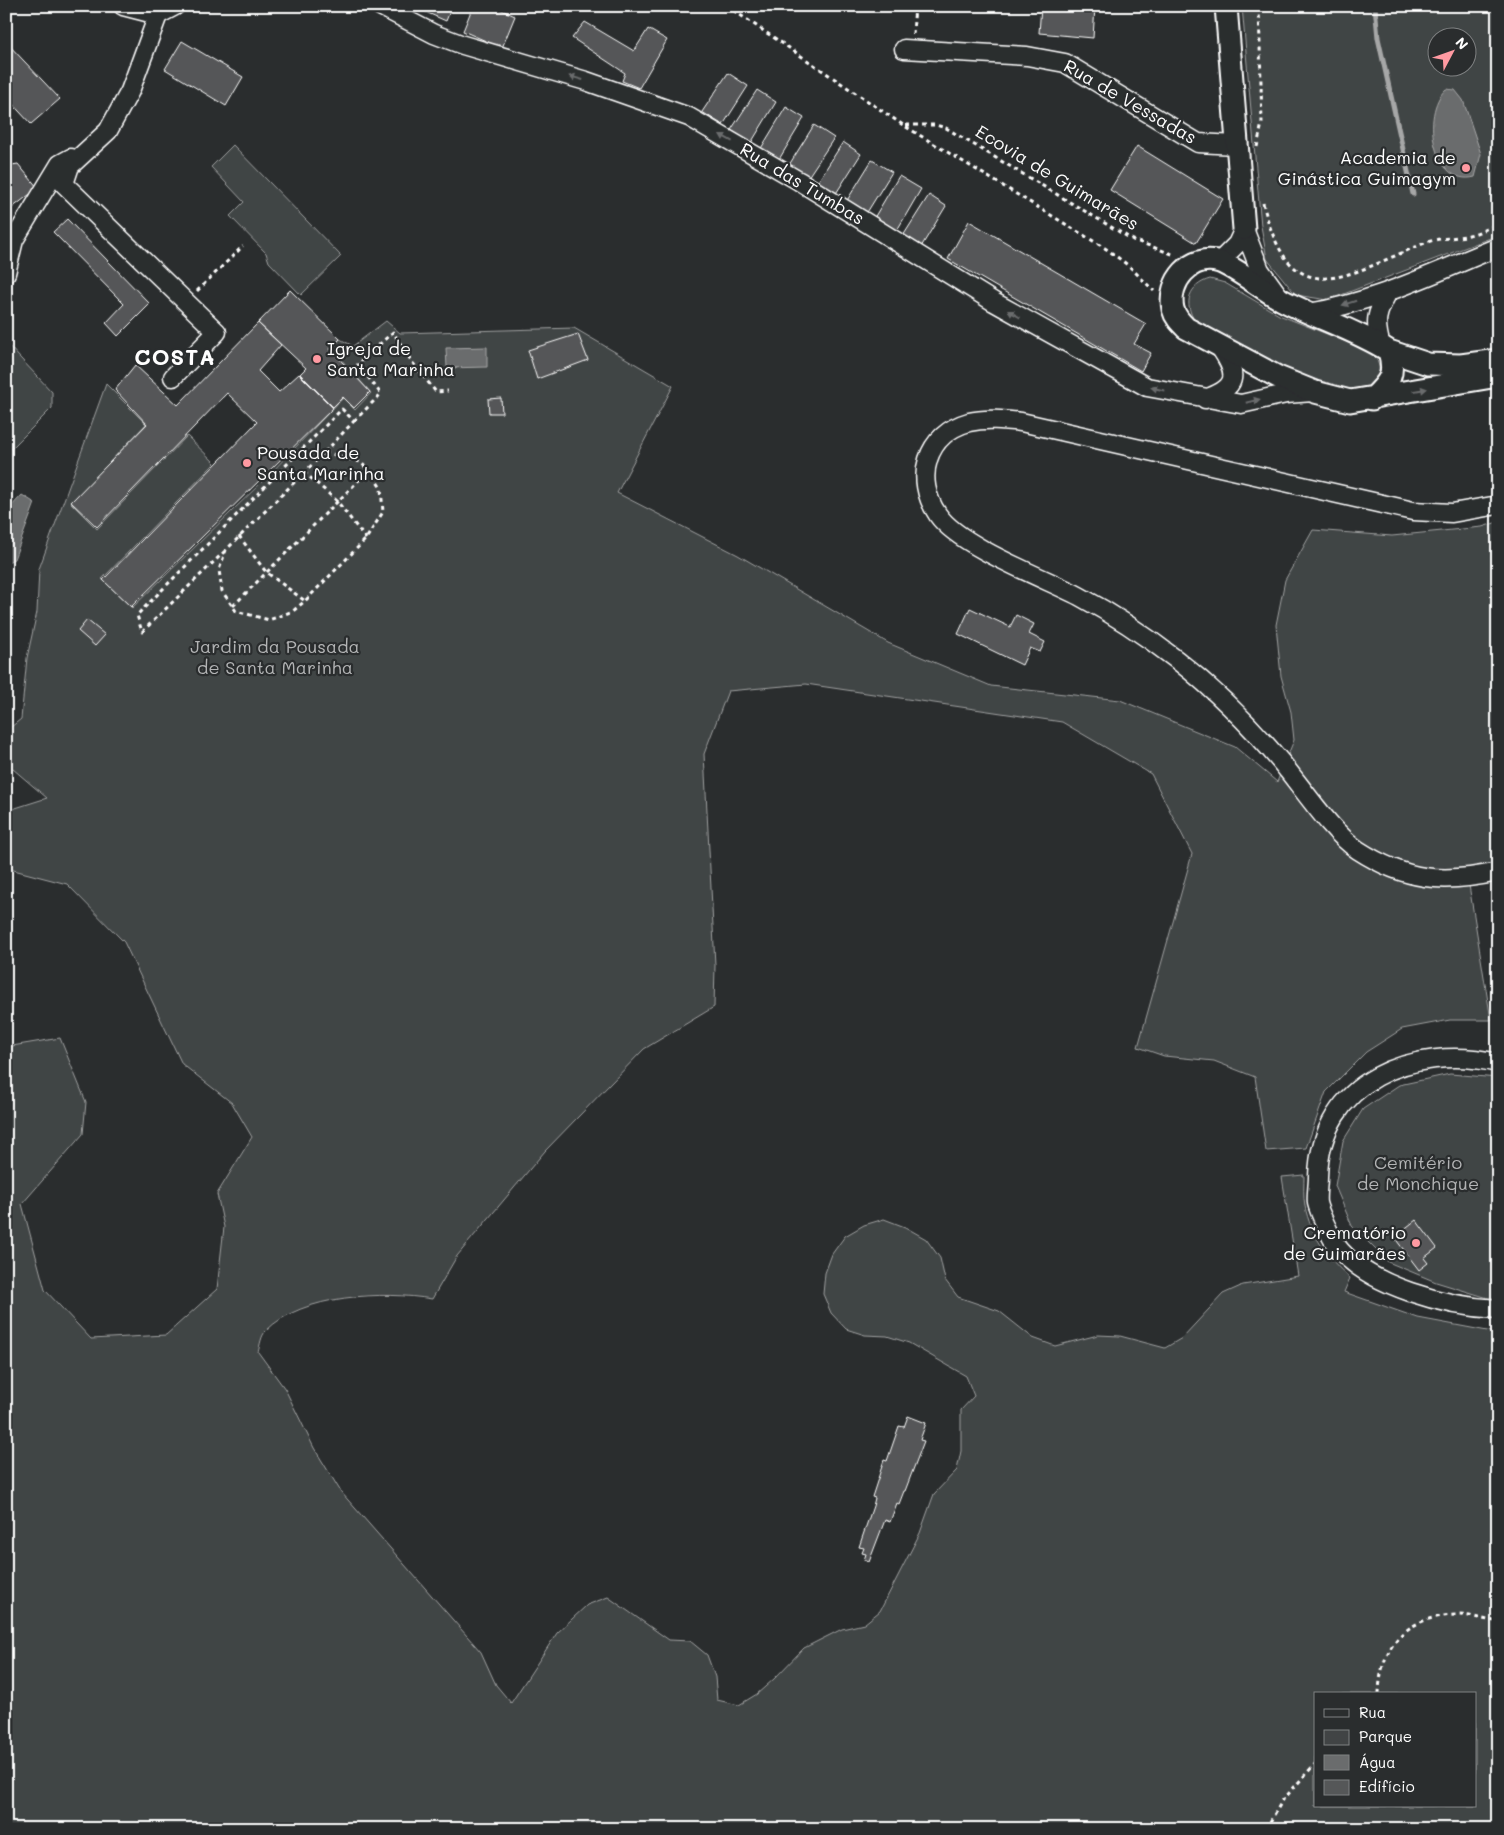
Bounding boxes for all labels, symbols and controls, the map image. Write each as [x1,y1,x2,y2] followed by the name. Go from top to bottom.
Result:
[1426,28,1476,78] north arrow
[1452,33,1473,53] text: N
[1060,53,1201,149] street label: Rua de Vessadas
[568,74,583,82] one-way arrow
[971,119,1144,235] street label: Ecovia de Guimarães
[719,134,734,142] one-way arrow
[736,137,869,230] street label: Rua das Tumbas
[1278,145,1456,190] place label: Academia de Ginástica Guimagym
[1460,162,1472,174] marker: Academia de Ginástica Guimagym
[1341,300,1356,308] one-way arrow
[1008,309,1021,318] one-way arrow
[327,336,455,381] place label: Igreja de Santa Marinha
[134,342,216,371] district label: COSTA
[311,353,323,365] marker: Igreja de Santa Marinha
[1150,385,1165,393] one-way arrow
[1412,386,1428,394] one-way arrow
[1246,397,1261,405] one-way arrow
[257,440,385,485] place label: Pousada de Santa Marinha
[241,457,253,469] marker: Pousada de Santa Marinha
[190,634,360,679] park label: Jardim da Pousada de Santa Marinha
[1357,1150,1479,1195] park label: Cemitério de Monchique
[1283,1220,1406,1265] place label: Crematório de Guimarães
[1410,1237,1422,1249] marker: Crematório de Guimarães
[1314,1692,1476,1808] legend
[1359,1702,1386,1722] text: Rua
[1359,1726,1412,1746] text: Parque
[1359,1752,1396,1772] text: Água
[1359,1776,1415,1796] text: Edifício

